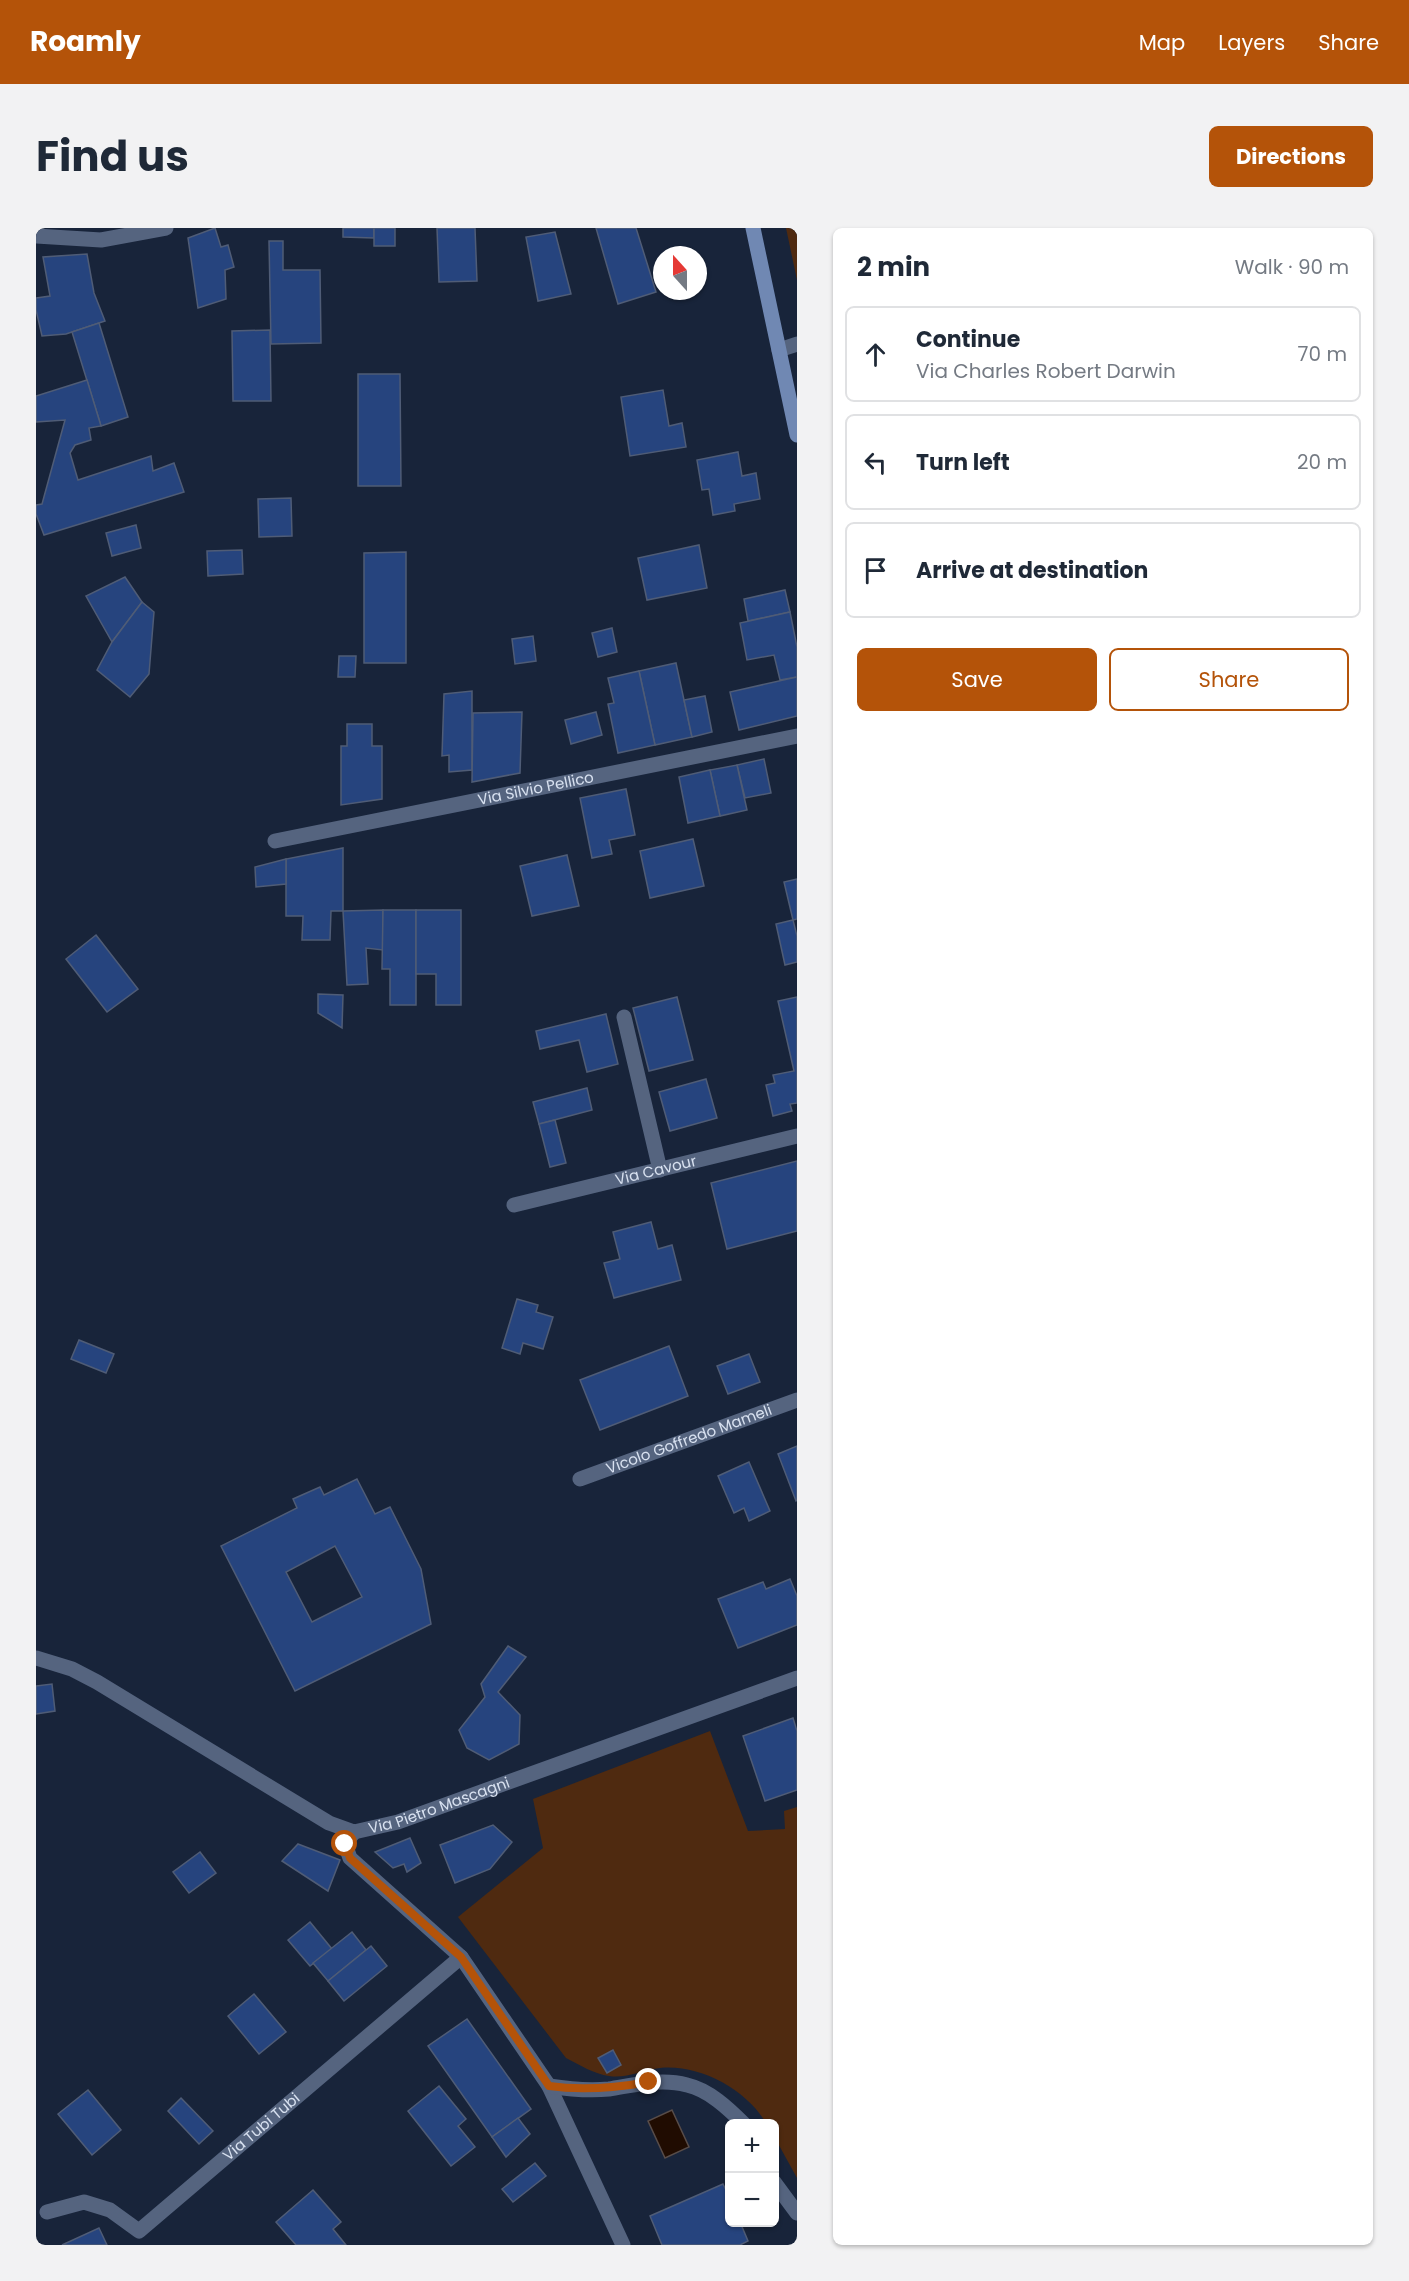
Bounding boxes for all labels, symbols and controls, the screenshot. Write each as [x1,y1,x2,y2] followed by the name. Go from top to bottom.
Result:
[30,22,141,61] text: Roamly
[1139,28,1185,57] text: Map
[1218,28,1285,57] text: Layers
[1318,28,1379,57] text: Share
[1209,126,1373,187] button: Directions
[36,127,189,186] text: Find us
[653,246,707,300] north arrow
[857,249,930,285] text: 2 min
[1235,253,1349,281] text: Walk · 90 m
[916,324,1020,355] text: Continue
[859,338,892,371] icon: ahead
[1298,340,1347,368] text: 70 m
[916,357,1176,385] text: Via Charles Robert Darwin
[859,446,892,479] icon: left
[916,447,1010,478] text: Turn left
[1297,448,1347,476] text: 20 m
[859,554,892,587] icon: arrive
[916,555,1148,586] text: Arrive at destination
[857,648,1097,711] button: Save
[1109,648,1349,711] button: Share
[476,766,595,810] street label: Via Silvio Pellico
[613,1150,699,1190] street label: Via Cavour
[603,1399,775,1479] street label: Vicolo Goffredo Mameli
[366,1772,512,1838] street label: Via Pietro Mascagni
[331,1830,357,1856] route start
[635,2068,661,2094] route end
[218,2088,304,2165] street label: Via Tubi Tubi
[725,2119,779,2227] map controls
[725,2119,779,2173] button: +
[725,2173,779,2227] button: −

